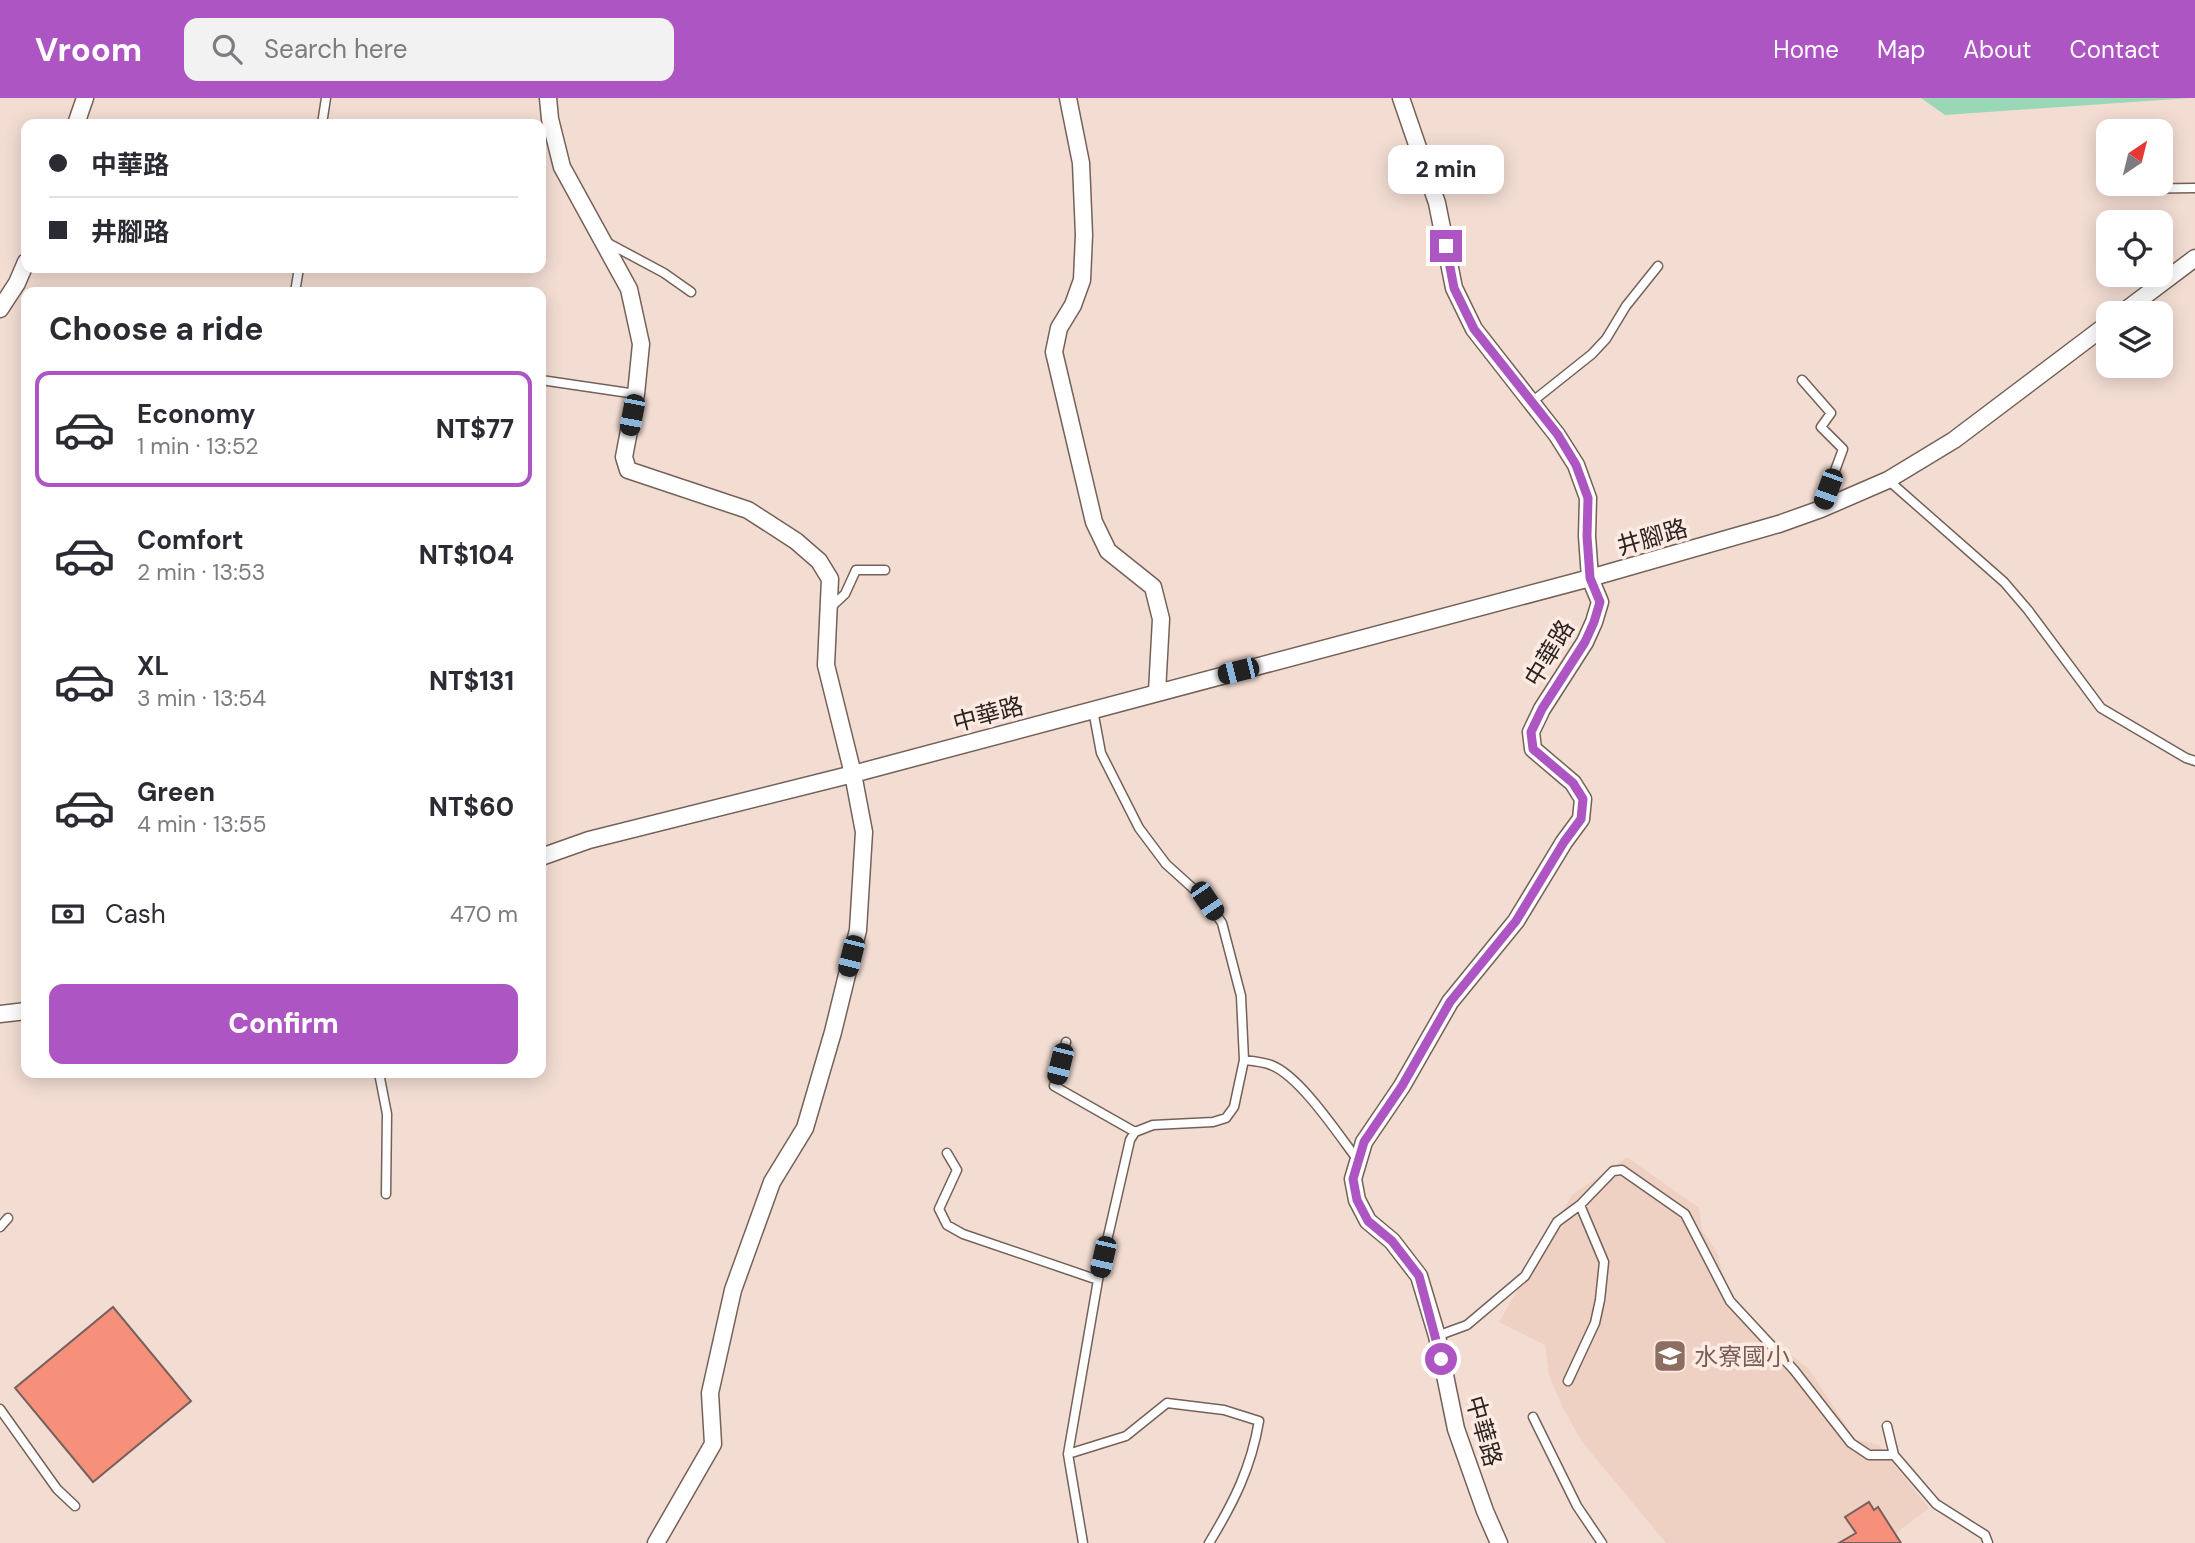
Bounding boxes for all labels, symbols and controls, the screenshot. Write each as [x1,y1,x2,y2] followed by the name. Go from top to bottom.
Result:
[184,18,674,81] search box
[35,28,142,71] text: Vroom
[208,30,246,68] icon: search
[264,32,408,66] text: Search here
[1773,34,1839,65] text: Home
[1877,34,1925,65] text: Map
[1963,34,2032,65] text: About
[2070,34,2160,65] text: Contact
[2096,119,2174,196] north arrow
[2096,119,2173,378] map controls
[1388,144,1504,194] callout: 2 min
[91,148,169,182] text: 中華路
[1415,154,1477,184] text: 2 min
[2096,210,2173,287] button: locate
[91,215,169,249] text: 井腳路
[1430,230,1462,262] route end
[2096,301,2173,378] button: layers
[49,308,264,350] text: Choose a ride
[618,392,647,438] car
[137,397,255,431] text: Economy
[53,398,116,461] icon: car
[436,412,514,446] text: NT$77
[137,431,259,461] text: 1 min · 13:52
[1811,466,1846,512] car
[1613,512,1691,562] street label: 井腳路
[137,523,243,557] text: Comfort
[53,524,116,587] icon: car
[419,538,514,572] text: NT$104
[137,557,265,587] text: 2 min · 13:53
[1517,614,1581,692] street label: 中華路
[137,649,169,683] text: XL
[53,650,116,713] icon: car
[1216,656,1261,686] car
[429,664,514,698] text: NT$131
[137,683,266,713] text: 3 min · 13:54
[949,690,1027,738] street label: 中華路
[137,775,215,809] text: Green
[53,776,116,839] icon: car
[429,790,514,824] text: NT$60
[137,809,267,839] text: 4 min · 13:55
[1187,878,1228,924] car
[49,895,87,933] icon: cash
[105,897,166,931] text: Cash
[450,899,518,929] text: 470 m
[836,933,867,979] car
[49,984,518,1064] button: Confirm
[1045,1041,1076,1087] car
[1089,1234,1118,1280] car
[1651,1337,1689,1375] school or university icon: 水寮國小
[1694,1341,1790,1372] place label: 水寮國小
[1425,1343,1457,1375] route start
[1459,1392,1509,1470] street label: 中華路

